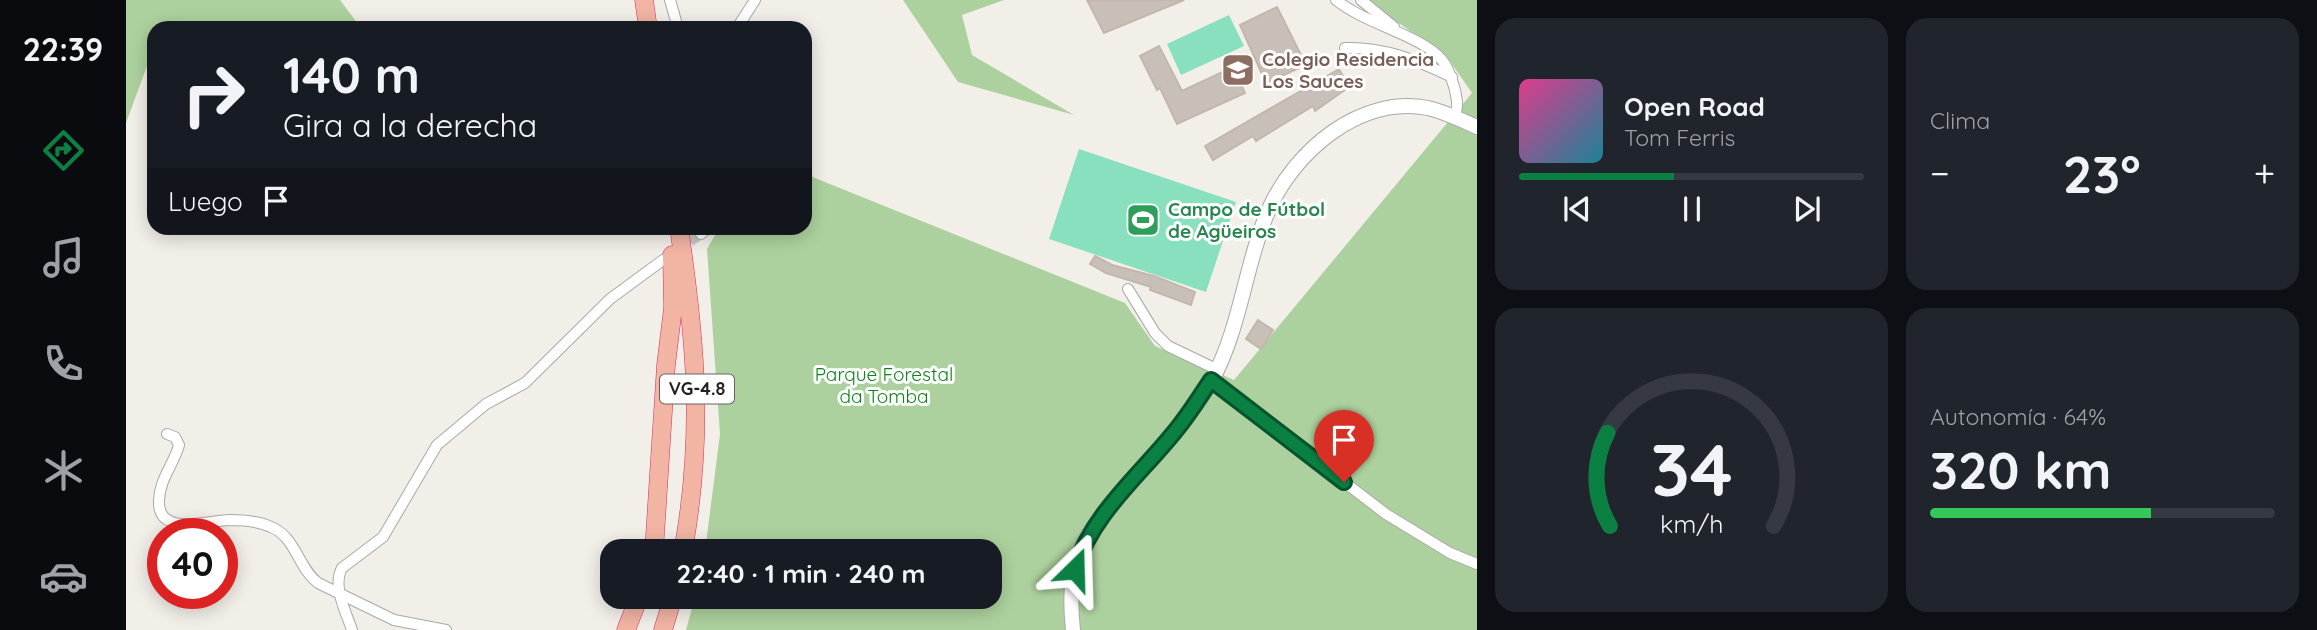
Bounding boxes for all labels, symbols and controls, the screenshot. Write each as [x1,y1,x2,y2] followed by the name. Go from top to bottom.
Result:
[23,29,103,69] text: 22:39
[283,44,420,105] text: 140 m
[1262,47,1434,93] place label: Colegio Residencia Los Sauces
[168,49,259,140] icon: right
[1219,51,1257,89] school or university icon: Colegio Residencia Los Sauces
[1624,90,1765,123] text: Open Road
[283,105,537,145] text: Gira a la derecha
[1930,106,1990,135] text: Clima
[1624,123,1735,152] text: Tom Ferris
[39,126,88,175] icon: directions
[2063,141,2141,206] text: 23°
[1930,149,1950,197] text: −
[2254,149,2275,197] text: +
[257,182,295,220] icon: arrive
[168,185,243,218] text: Luego
[1558,190,1596,228] icon: previous
[1673,190,1711,228] icon: pause
[1788,190,1826,228] icon: next
[1168,197,1325,243] place label: Campo de Fútbol de Agüeiros
[1124,201,1162,239] sports icon: Campo de Fútbol de Agüeiros
[39,233,88,282] icon: music
[39,339,88,388] icon: phone
[815,362,953,408] park label: Parque Forestal da Tomba
[660,374,734,404] road number: VG-4.8
[1930,402,2106,431] text: Autonomía · 64%
[1314,410,1374,482] pin
[1325,421,1363,459] icon: arrive
[1651,423,1732,514] text: 34
[1930,437,2112,502] text: 320 km
[39,446,88,495] icon: climate
[1660,508,1723,539] text: km/h
[147,518,238,609] speed limit sign: 40
[1038,532,1112,606] position arrow
[39,552,88,601] icon: car
[677,557,925,590] text: 22:40 · 1 min · 240 m

